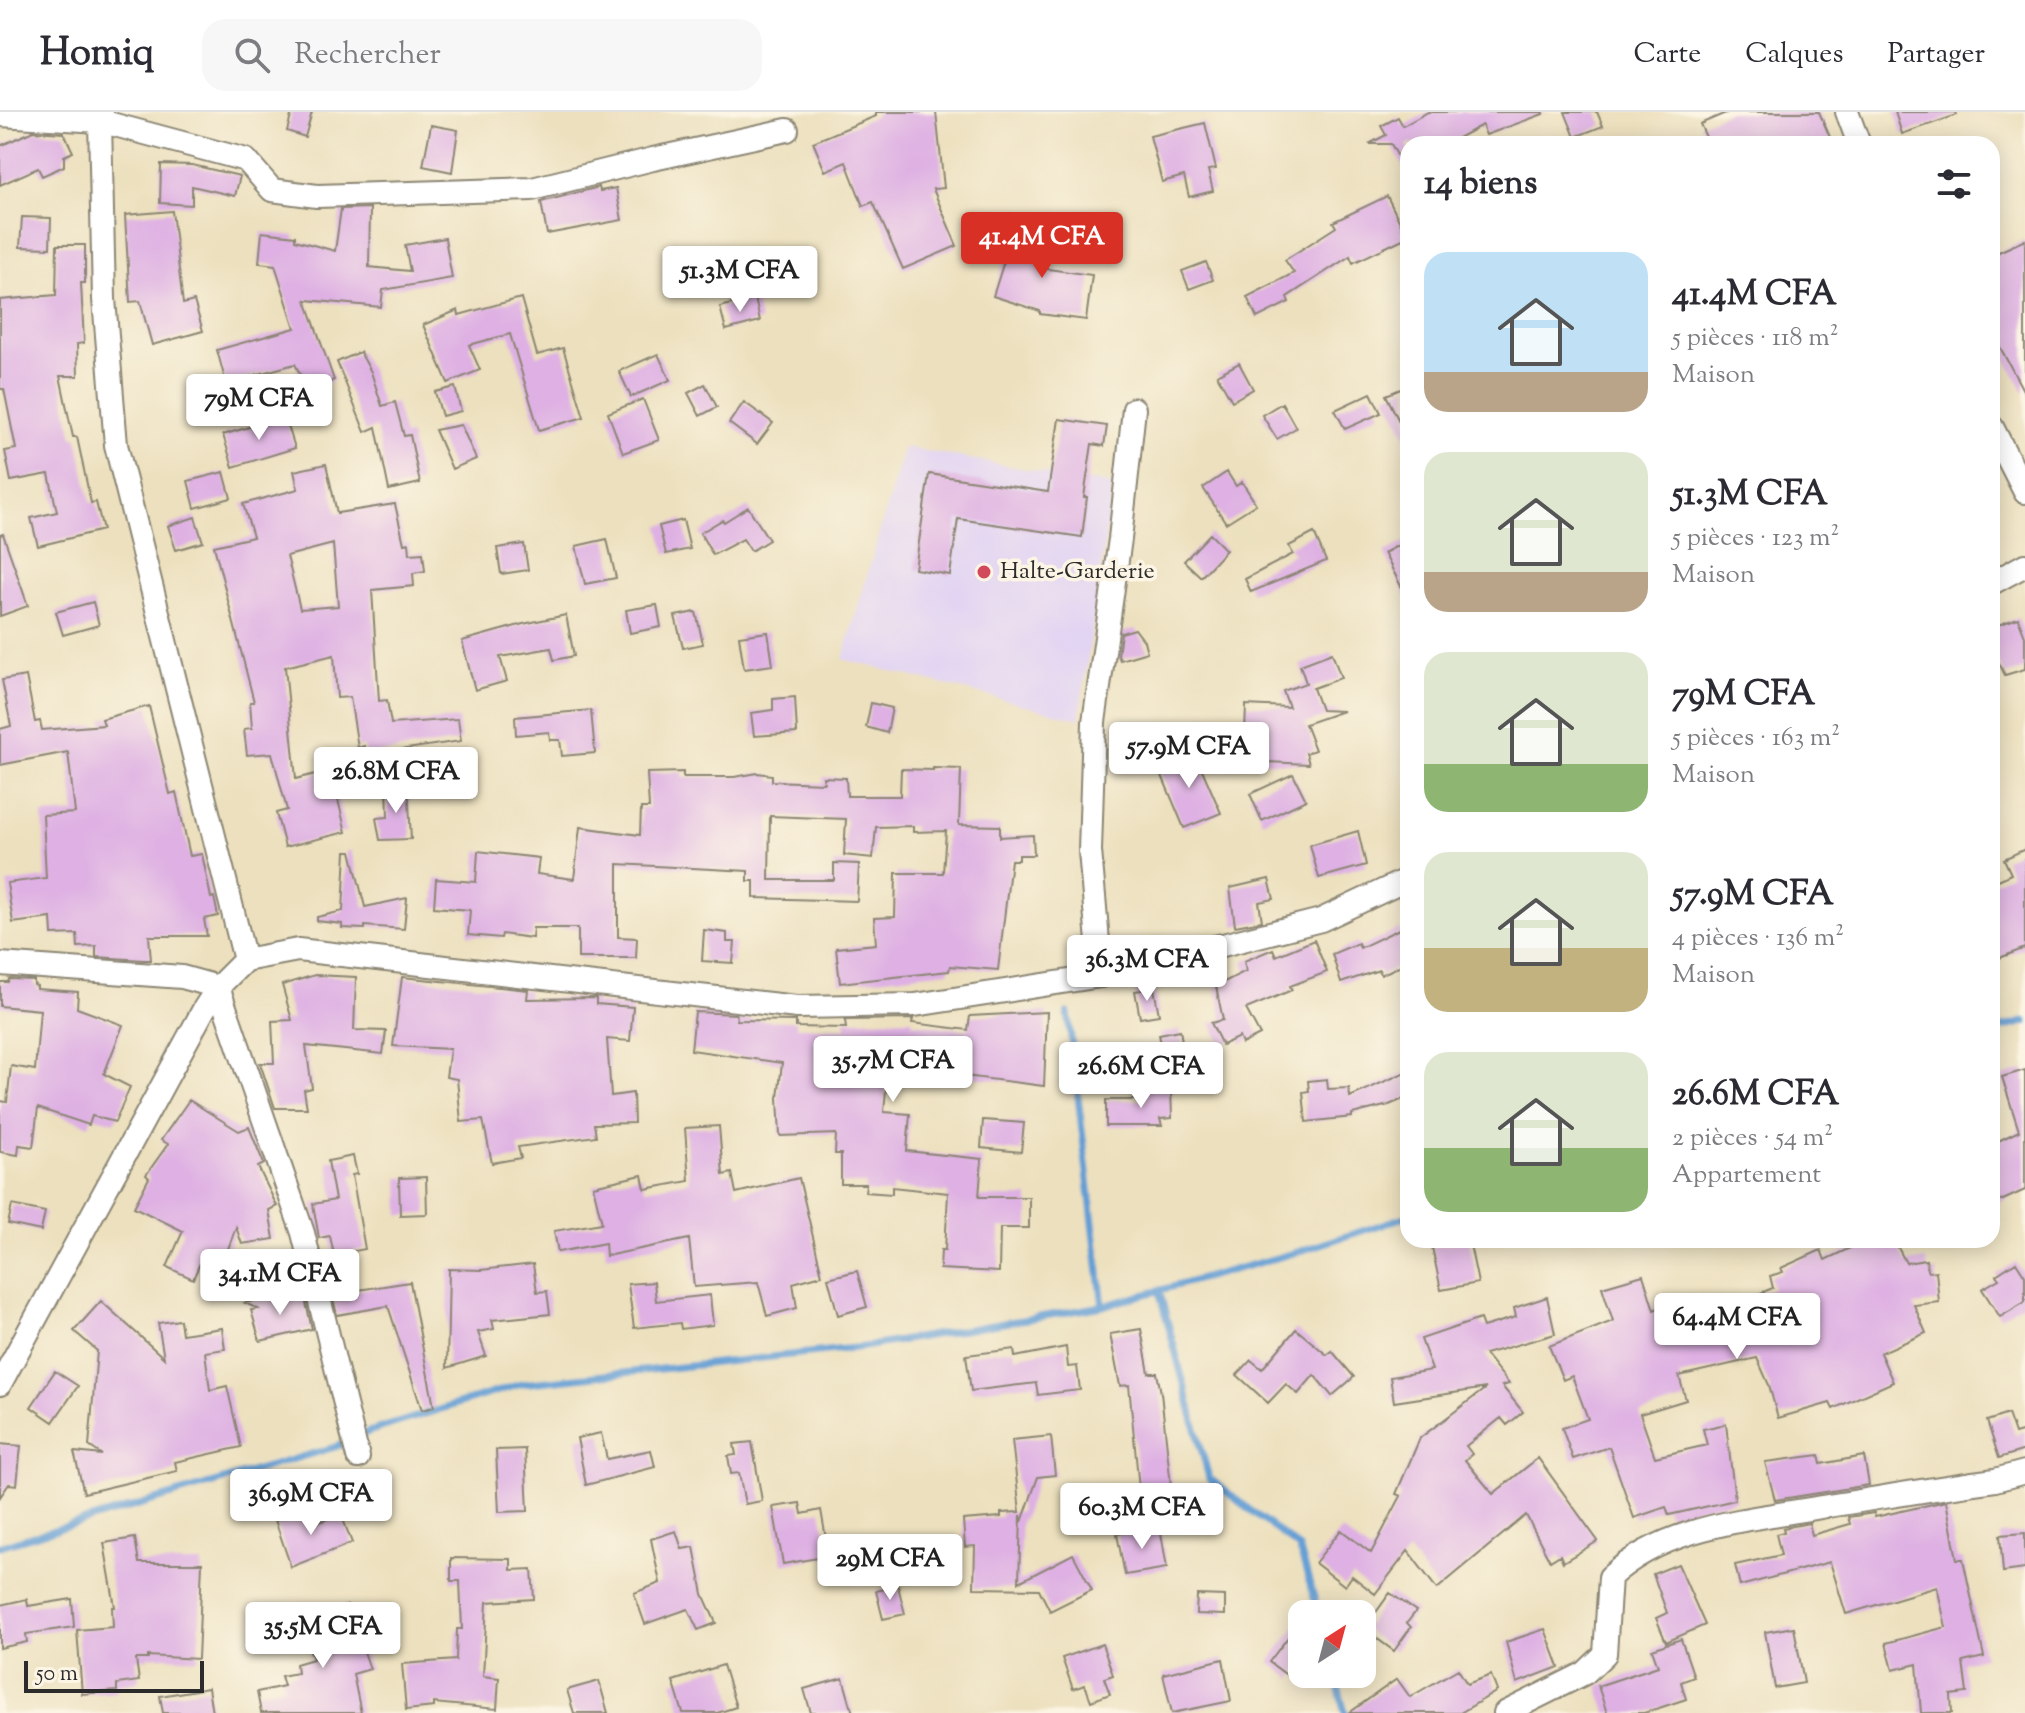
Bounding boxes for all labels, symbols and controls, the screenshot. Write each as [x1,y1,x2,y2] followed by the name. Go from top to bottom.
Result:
[202,19,762,91] search box
[40,28,154,82] text: Homiq
[230,33,274,77] icon: search
[294,34,441,77] text: Rechercher
[1633,35,1701,75] text: Carte
[1745,35,1843,75] text: Calques
[1887,35,1985,75] text: Partager
[1424,160,1537,209] text: 14 biens
[1932,162,1976,206] icon: filters
[950,212,1134,280] pin: 41.4M CFA
[979,219,1105,256] text: 41.4M CFA
[648,246,832,314] pin: 51.3M CFA
[680,253,800,290] text: 51.3M CFA
[1672,271,1837,320] text: 41.4M CFA
[1488,284,1584,380] icon: home
[1672,320,1838,357] text: 5 pièces · 118 m²
[1672,357,1755,394] text: Maison
[185,374,333,442] pin: 79M CFA
[204,381,314,418] text: 79M CFA
[1672,471,1828,520] text: 51.3M CFA
[1488,484,1584,580] icon: home
[1672,520,1839,557] text: 5 pièces · 123 m²
[1000,555,1155,589] place label: Halte-Garderie
[1672,557,1755,594] text: Maison
[975,563,993,581] marker: Halte-Garderie
[1672,671,1815,720] text: 79M CFA
[1488,684,1584,780] icon: home
[1672,720,1840,757] text: 5 pièces · 163 m²
[1097,722,1281,790] pin: 57.9M CFA
[1127,729,1251,766] text: 57.9M CFA
[304,747,488,815] pin: 26.8M CFA
[332,754,460,791] text: 26.8M CFA
[1672,757,1755,794] text: Maison
[1672,871,1834,920] text: 57.9M CFA
[1488,884,1584,980] icon: home
[1672,920,1844,957] text: 4 pièces · 136 m²
[1055,935,1239,1003] pin: 36.3M CFA
[1085,942,1209,979] text: 36.3M CFA
[1672,957,1755,994] text: Maison
[801,1036,985,1104] pin: 35.7M CFA
[1049,1042,1233,1110] pin: 26.6M CFA
[832,1043,954,1080] text: 35.7M CFA
[1077,1049,1205,1086] text: 26.6M CFA
[1672,1071,1839,1120] text: 26.6M CFA
[1488,1084,1584,1180] icon: home
[1672,1120,1833,1157] text: 2 pièces · 54 m²
[1672,1157,1821,1194] text: Appartement
[188,1249,372,1317] pin: 34.1M CFA
[218,1256,342,1293] text: 34.1M CFA
[1645,1293,1829,1361] pin: 64.4M CFA
[1672,1300,1802,1337] text: 64.4M CFA
[219,1469,403,1537] pin: 36.9M CFA
[248,1476,374,1513] text: 36.9M CFA
[1050,1483,1234,1551] pin: 60.3M CFA
[1078,1490,1206,1527] text: 60.3M CFA
[816,1534,964,1602] pin: 29M CFA
[835,1541,945,1578] text: 29M CFA
[1288,1600,1376,1688] north arrow
[1288,1600,1376,1688] map controls
[231,1602,415,1670] pin: 35.5M CFA
[263,1609,383,1646] text: 35.5M CFA
[24,1657,204,1693] scale bar
[36,1659,78,1691] text: 50 m

